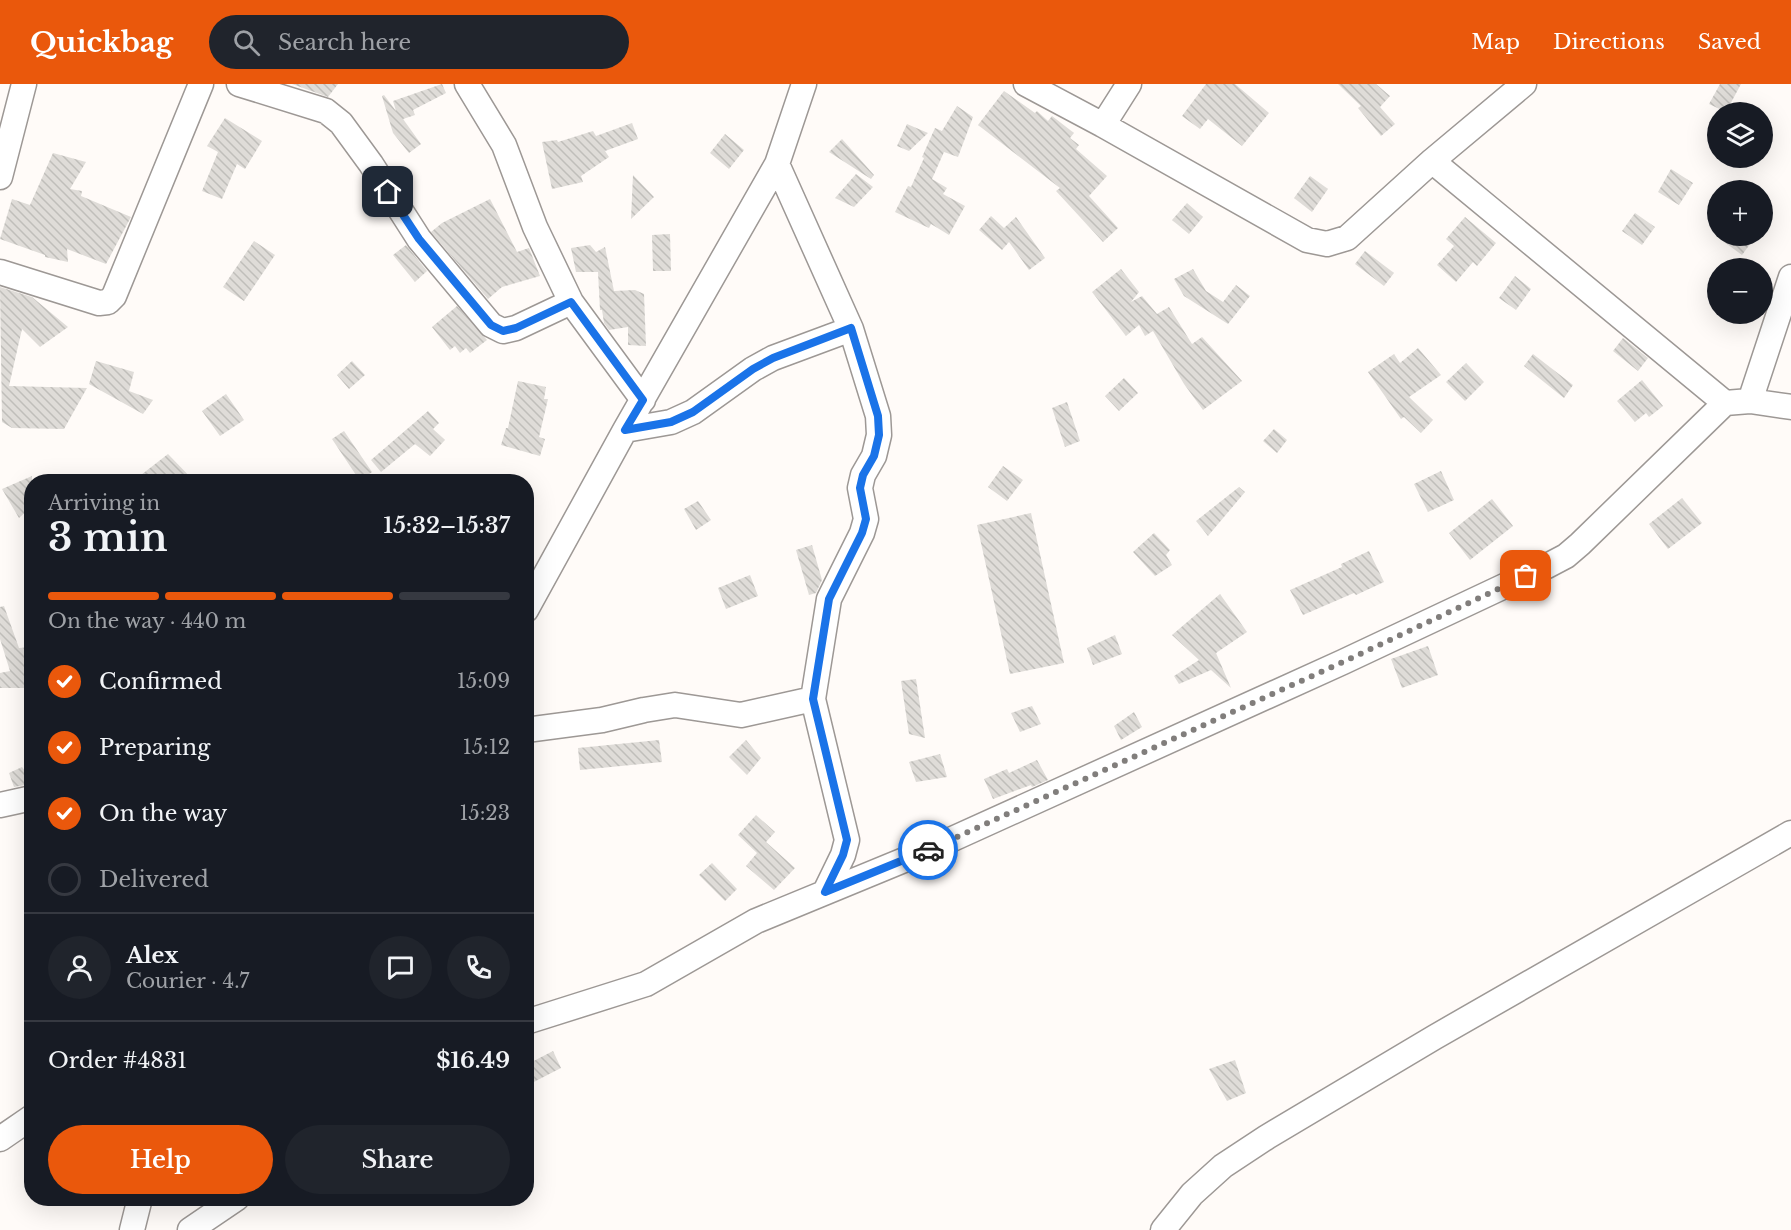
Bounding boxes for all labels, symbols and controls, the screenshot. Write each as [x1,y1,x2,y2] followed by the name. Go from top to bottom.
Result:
[209,15,629,69] search box
[30,25,173,60] text: Quickbag
[230,26,263,59] icon: search
[278,29,411,56] text: Search here
[1471,29,1520,55] text: Map
[1553,29,1665,55] text: Directions
[1698,29,1761,55] text: Saved
[1707,102,1773,324] map controls
[1707,102,1773,168] button: layers
[362,166,413,217] pin
[371,175,404,208] icon: home
[1707,180,1773,246] button: +
[1707,258,1773,324] button: −
[48,491,160,515] text: Arriving in
[383,512,510,539] text: 15:32–15:37
[48,513,168,562] text: 3 min
[1500,550,1551,601] pin
[1509,559,1542,592] icon: bag
[48,609,246,633] text: On the way · 440 m
[48,665,81,698] icon: check
[99,668,222,695] text: Confirmed
[457,669,510,693] text: 15:09
[48,731,81,764] icon: check
[99,734,210,761] text: Preparing
[463,735,510,759] text: 15:12
[48,797,81,830] icon: check
[99,800,227,827] text: On the way
[459,801,510,825] text: 15:23
[898,820,958,880] courier
[912,834,945,867] icon: car
[99,866,209,893] text: Delivered
[48,936,111,999] button: person
[369,936,432,999] button: chat
[447,936,510,999] button: phone
[126,942,179,969] text: Alex
[126,969,249,993] text: Courier · 4.7
[48,1047,187,1074] text: Order #4831
[436,1047,510,1074] text: $16.49
[48,1125,273,1194] button: Help
[285,1125,510,1194] button: Share

